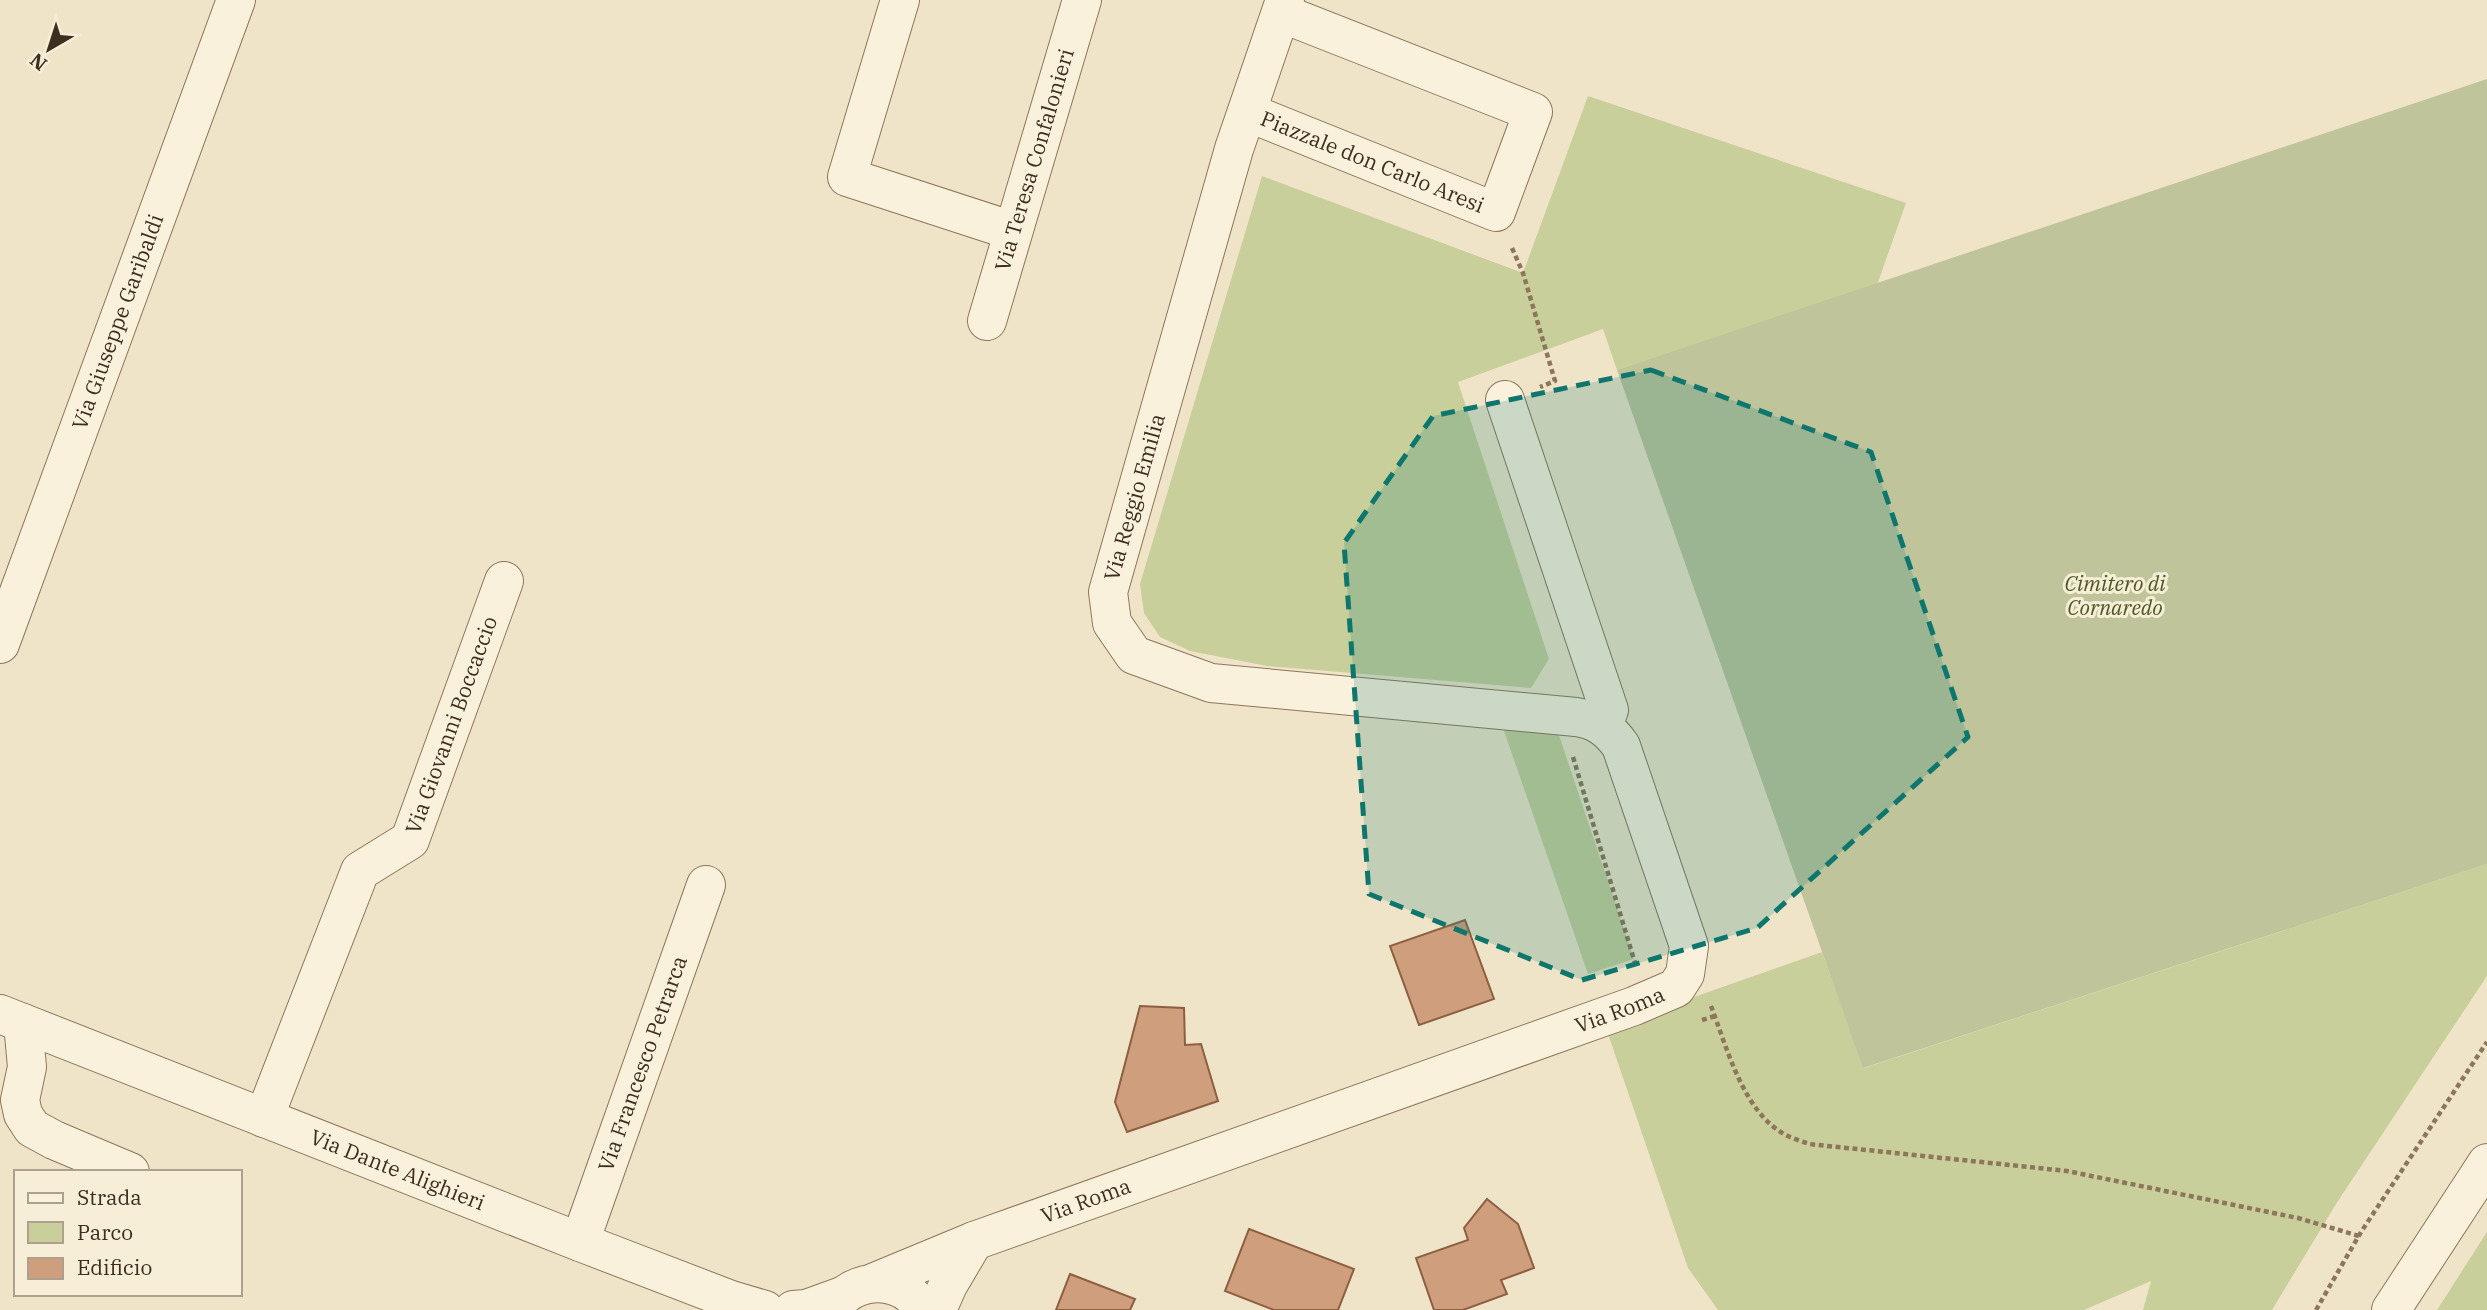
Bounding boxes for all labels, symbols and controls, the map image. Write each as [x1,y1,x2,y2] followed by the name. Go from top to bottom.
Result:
[14,14,84,84] north arrow
[988,45,1080,274] street label: Via Teresa Confalonieri
[25,48,52,76] text: N
[1257,104,1489,219] street label: Piazzale don Carlo Aresi
[65,210,169,433] street label: Via Giuseppe Garibaldi
[1097,410,1171,584] street label: Via Reggio Emilia
[2065,569,2166,621] park label: Cimitero di Cornaredo
[398,612,503,838] street label: Via Giovanni Boccaccio
[591,952,693,1175] street label: Via Francesco Petrarca
[1571,980,1669,1039] street label: Via Roma
[306,1122,489,1216] street label: Via Dante Alighieri
[14,1170,242,1296] legend
[1037,1171,1134,1229] street label: Via Roma
[77,1183,142,1211] text: Strada
[77,1218,133,1246] text: Parco
[77,1253,152,1281] text: Edificio

